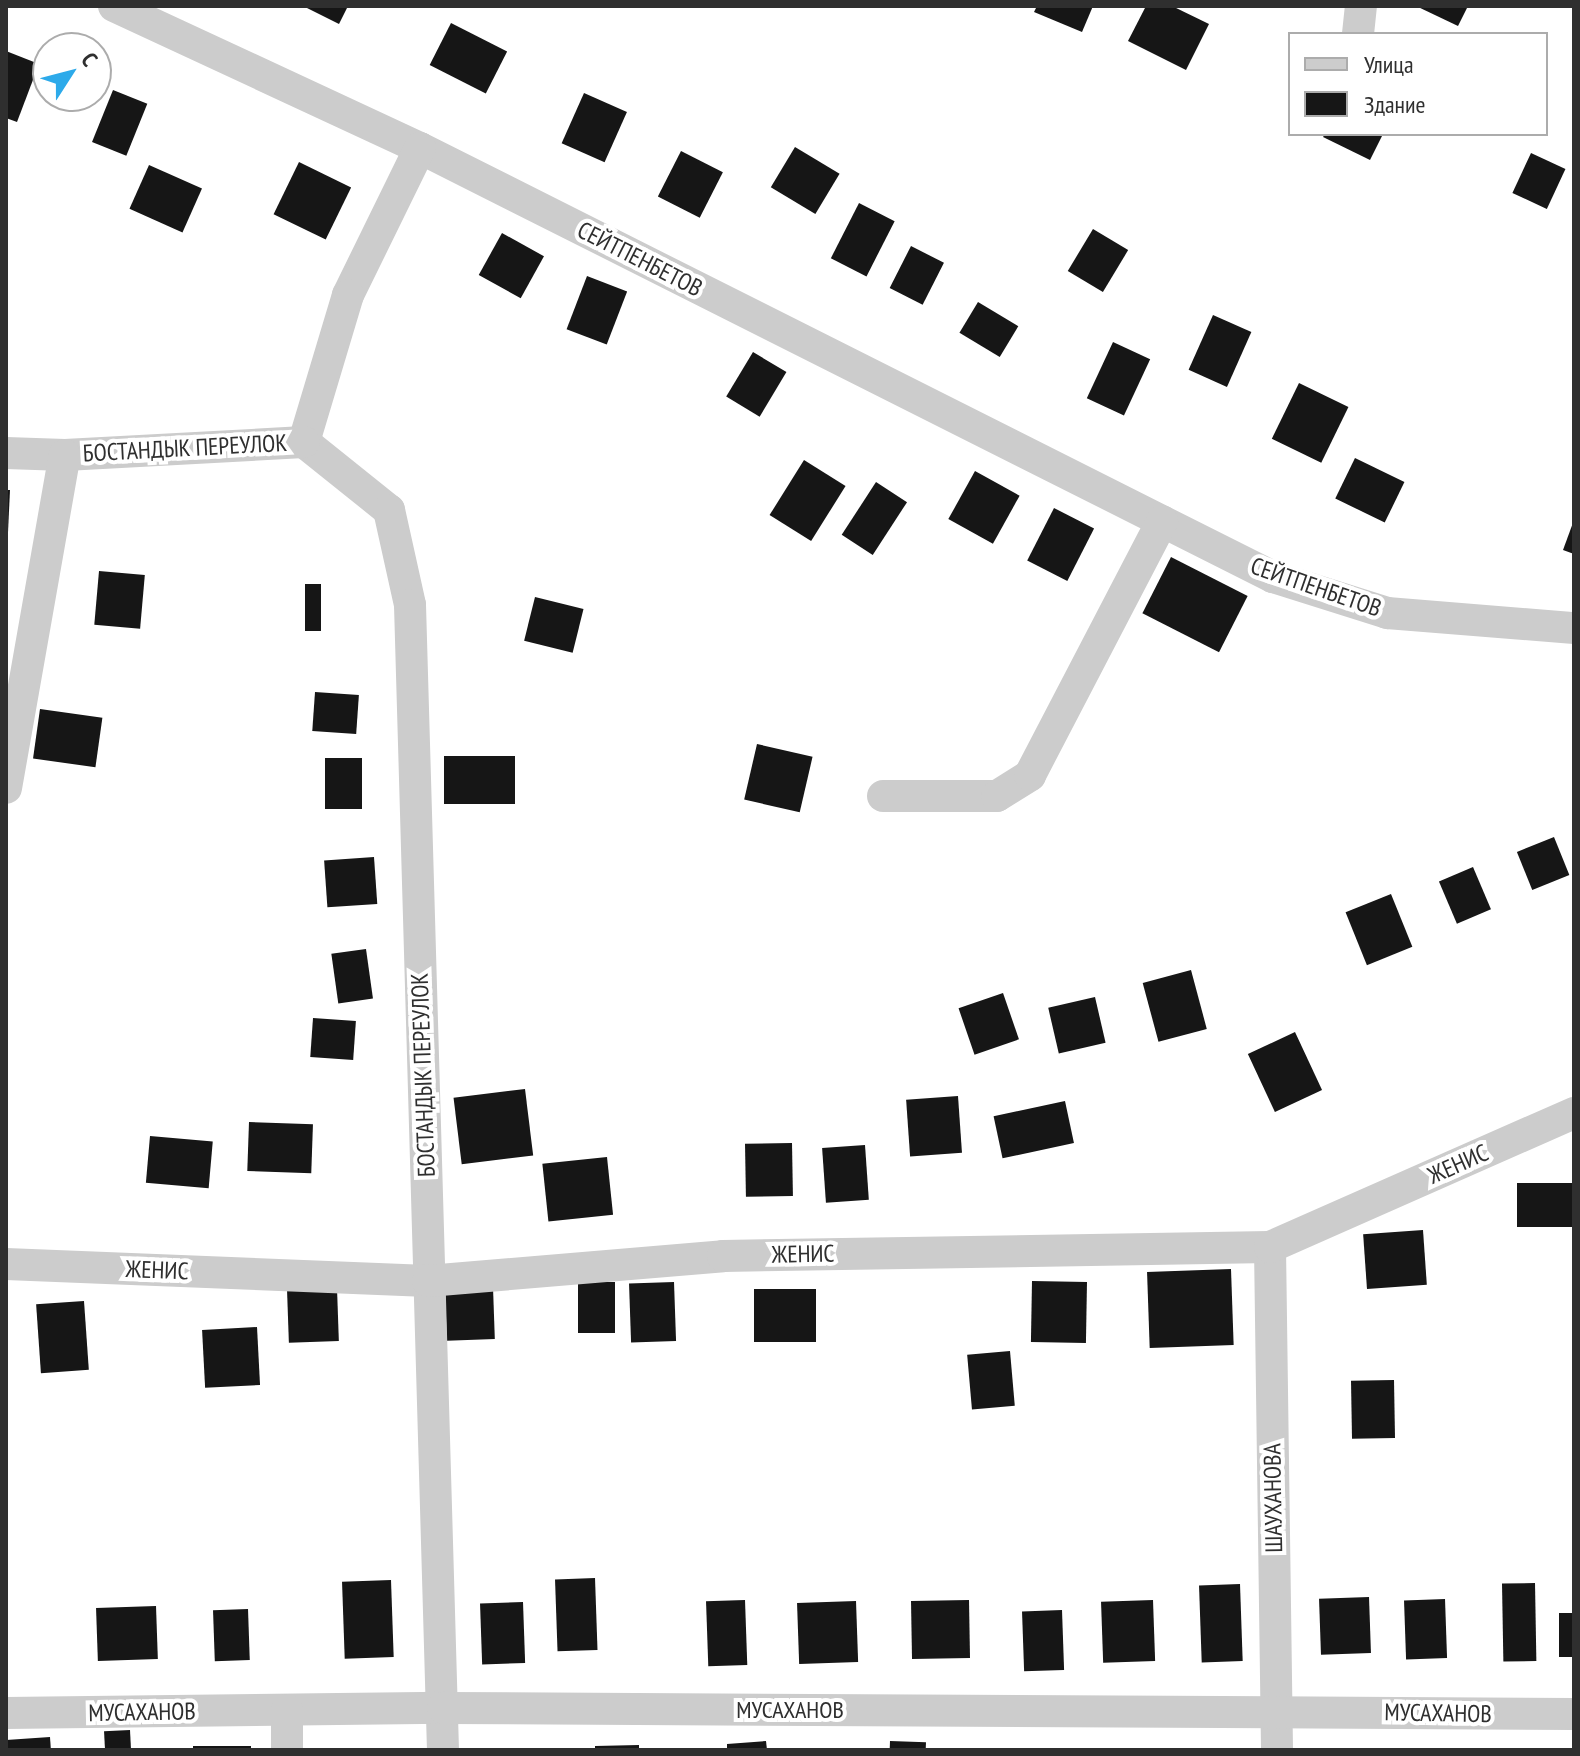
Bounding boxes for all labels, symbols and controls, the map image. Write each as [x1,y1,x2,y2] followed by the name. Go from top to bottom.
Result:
[32,32,112,112] north arrow
[1288,32,1548,136] legend
[76,47,104,71] text: С
[1364,49,1414,80] text: Улица
[1364,89,1425,120] text: Здание
[573,215,707,303] street label: СЕЙТПЕНБЕТОВ
[82,428,288,468] street label: БОСТАНДЫК ПЕРЕУЛОК
[1247,551,1385,623] street label: СЕЙТПЕНБЕТОВ
[405,972,441,1178] street label: БОСТАНДЫК ПЕРЕУЛОК
[1423,1138,1493,1190] street label: ЖЕНИС
[771,1239,835,1269] street label: ЖЕНИС
[125,1255,189,1285] street label: ЖЕНИС
[1258,1443,1288,1553] street label: ШАУХАНОВА
[736,1696,844,1724] street label: МУСАХАНОВ
[88,1697,196,1727] street label: МУСАХАНОВ
[1384,1698,1492,1728] street label: МУСАХАНОВ

